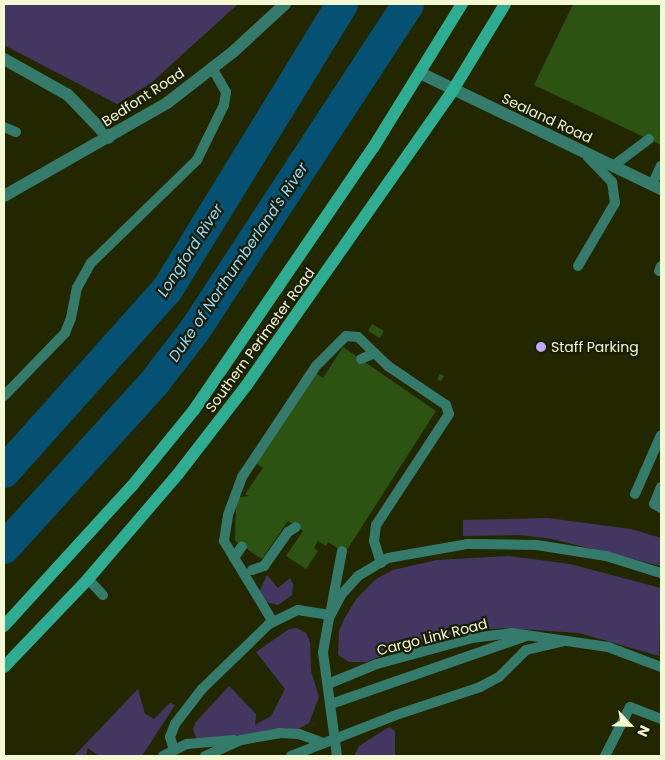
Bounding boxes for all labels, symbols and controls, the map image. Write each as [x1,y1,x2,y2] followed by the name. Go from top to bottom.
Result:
[99,64,187,130] street label: Bedfont Road
[499,90,595,146] street label: Sealand Road
[165,159,311,365] water label: Duke of Northumberland's River
[153,200,227,300] water label: Longford River
[202,264,318,416] street label: Southern Perimeter Road
[551,339,639,355] place label: Staff Parking
[535,341,547,353] marker: Staff Parking
[375,615,489,659] street label: Cargo Link Road
[605,700,655,750] north arrow
[632,722,655,740] text: N

